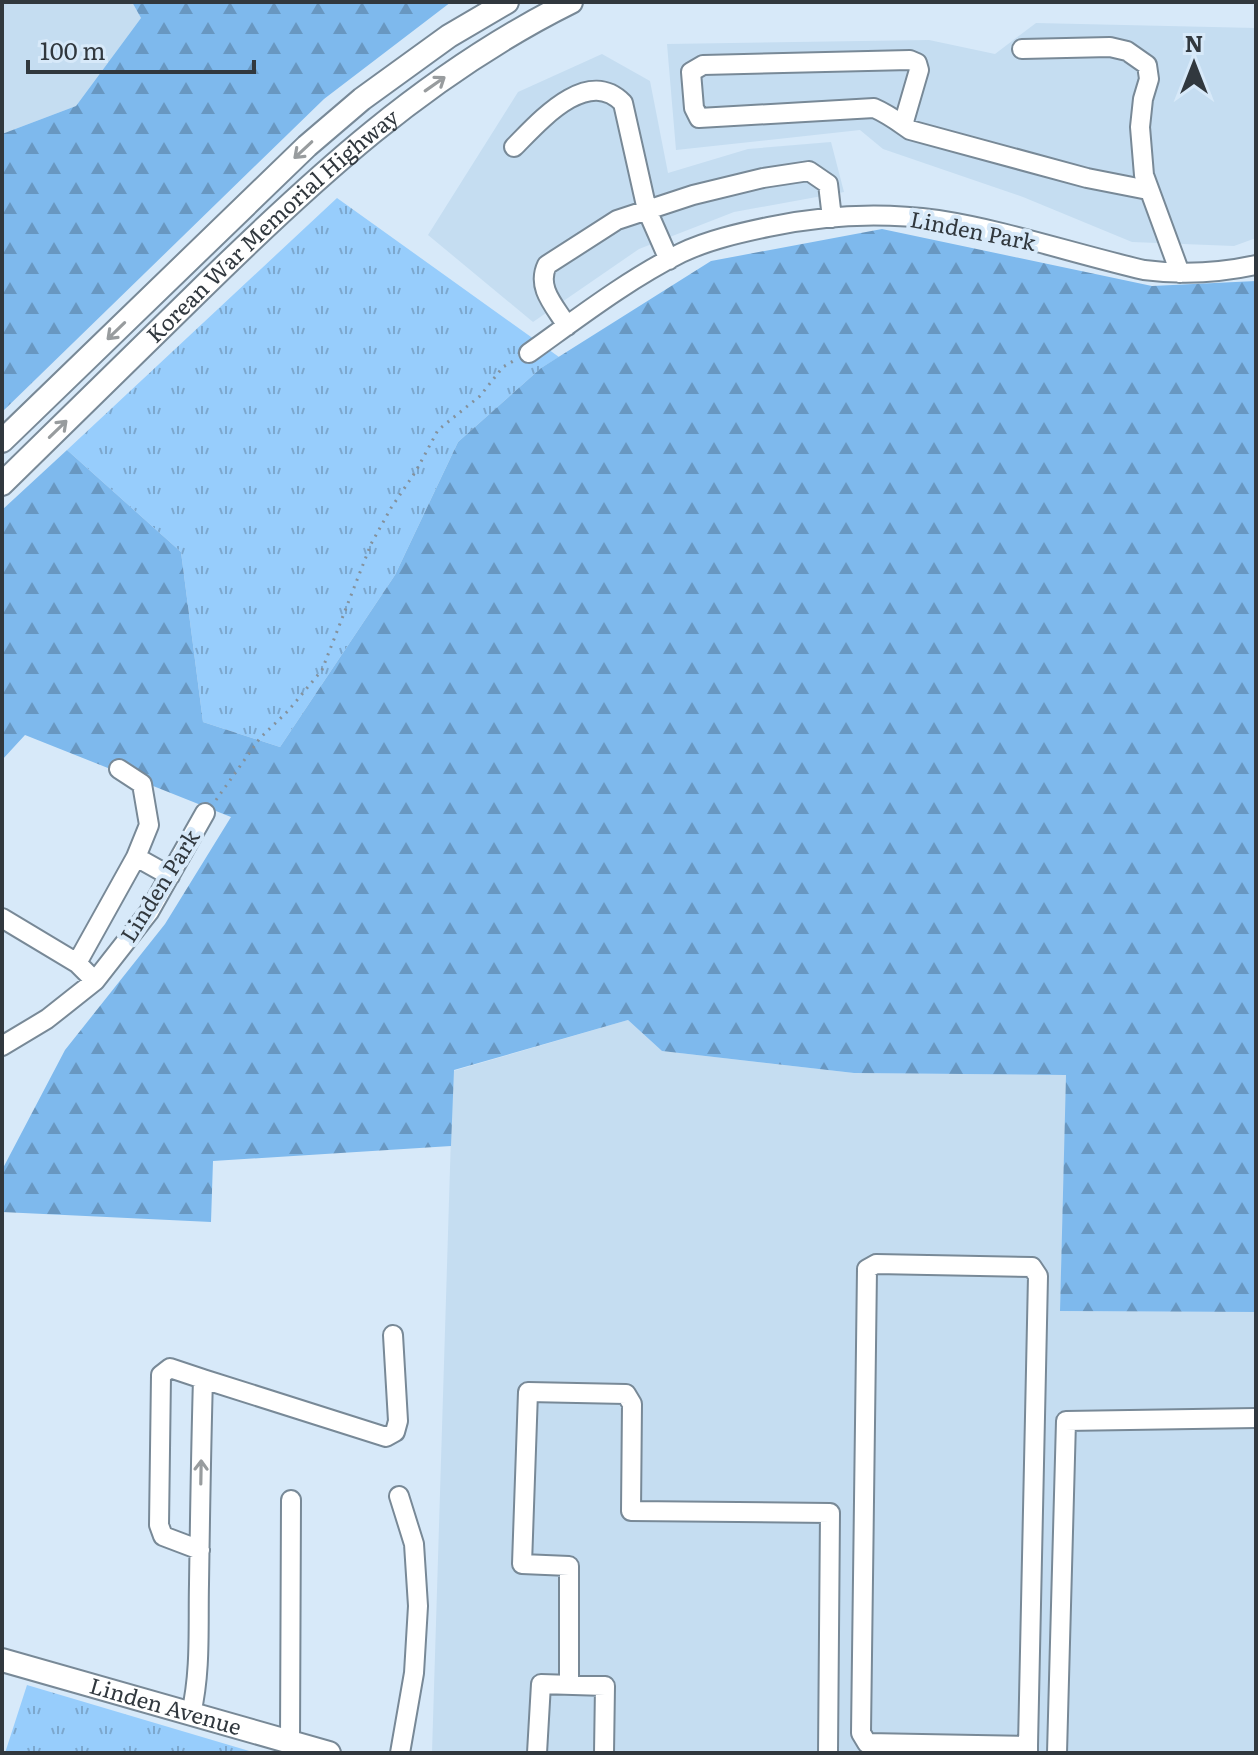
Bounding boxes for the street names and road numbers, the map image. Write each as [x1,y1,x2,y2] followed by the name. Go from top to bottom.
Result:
[138,100,405,350] street label: Korean War Memorial Highway
[908,201,1040,258] street label: Linden Park
[111,822,207,948] street label: Linden Park
[86,1668,246,1742] street label: Linden Avenue

